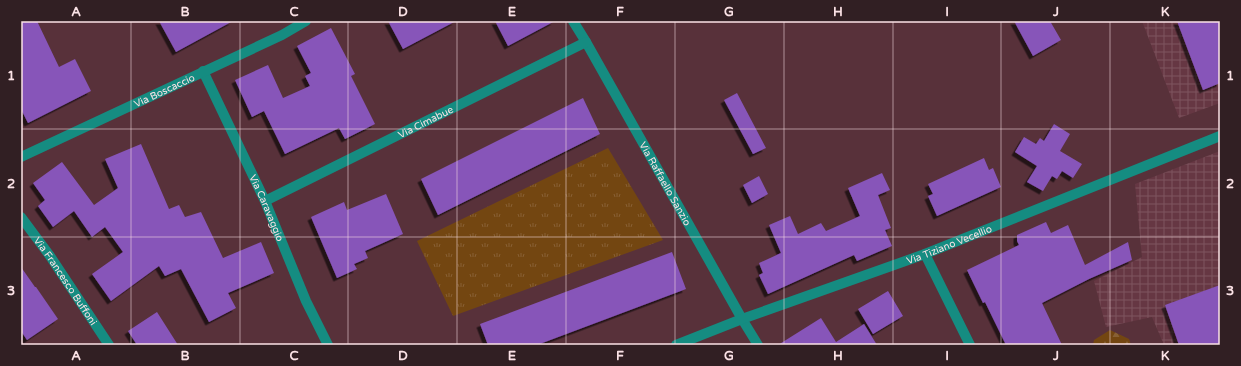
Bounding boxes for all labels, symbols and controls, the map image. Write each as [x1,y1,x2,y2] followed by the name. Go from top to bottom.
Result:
[71,4,81,20] text: A
[180,4,190,20] text: B
[289,4,299,20] text: C
[398,4,408,20] text: D
[508,4,516,20] text: E
[616,4,624,20] text: F
[724,4,734,20] text: G
[833,4,843,20] text: H
[945,4,949,20] text: I
[1052,4,1059,20] text: J
[1161,4,1170,20] text: K
[7,68,15,84] text: 1
[1226,68,1234,84] text: 1
[132,72,197,110] street label: Via Boscaccio
[396,104,456,141] street label: Via Cimabue
[636,140,693,228] street label: Via Raffaello Sanzio
[246,173,286,243] street label: Via Caravaggio
[7,176,15,192] text: 2
[1226,176,1234,192] text: 2
[905,223,994,267] street label: Via Tiziano Vecellio
[31,235,99,328] street label: Via Francesco Buffoni
[7,283,15,299] text: 3
[1226,283,1234,299] text: 3
[71,348,81,364] text: A
[180,348,190,364] text: B
[289,348,299,364] text: C
[398,348,408,364] text: D
[508,348,516,364] text: E
[616,348,624,364] text: F
[724,348,734,364] text: G
[833,348,843,364] text: H
[945,348,949,364] text: I
[1052,348,1059,364] text: J
[1161,348,1170,364] text: K

